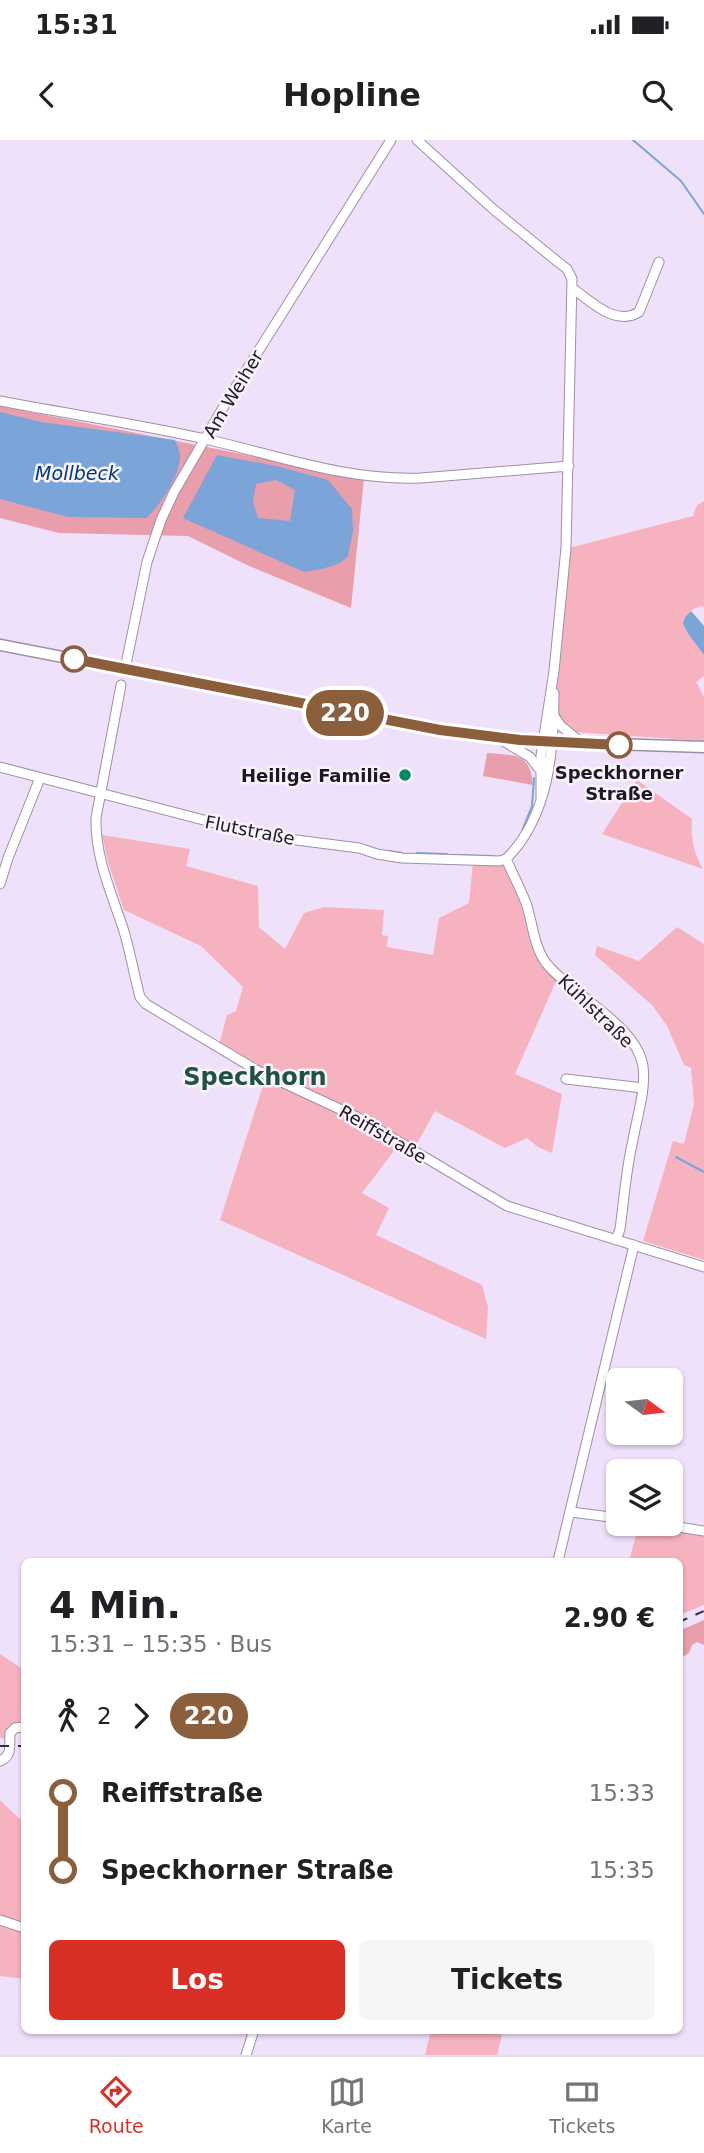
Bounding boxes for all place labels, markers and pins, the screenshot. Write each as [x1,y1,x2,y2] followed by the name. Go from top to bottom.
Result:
[61,646,87,672] unlabelled marker
[606,732,632,758] marker: Speckhorner Straße
[555,762,683,804] place label: Speckhorner Straße
[241,765,391,786] place label: Heilige Familie
[397,767,413,783] marker: Heilige Familie

